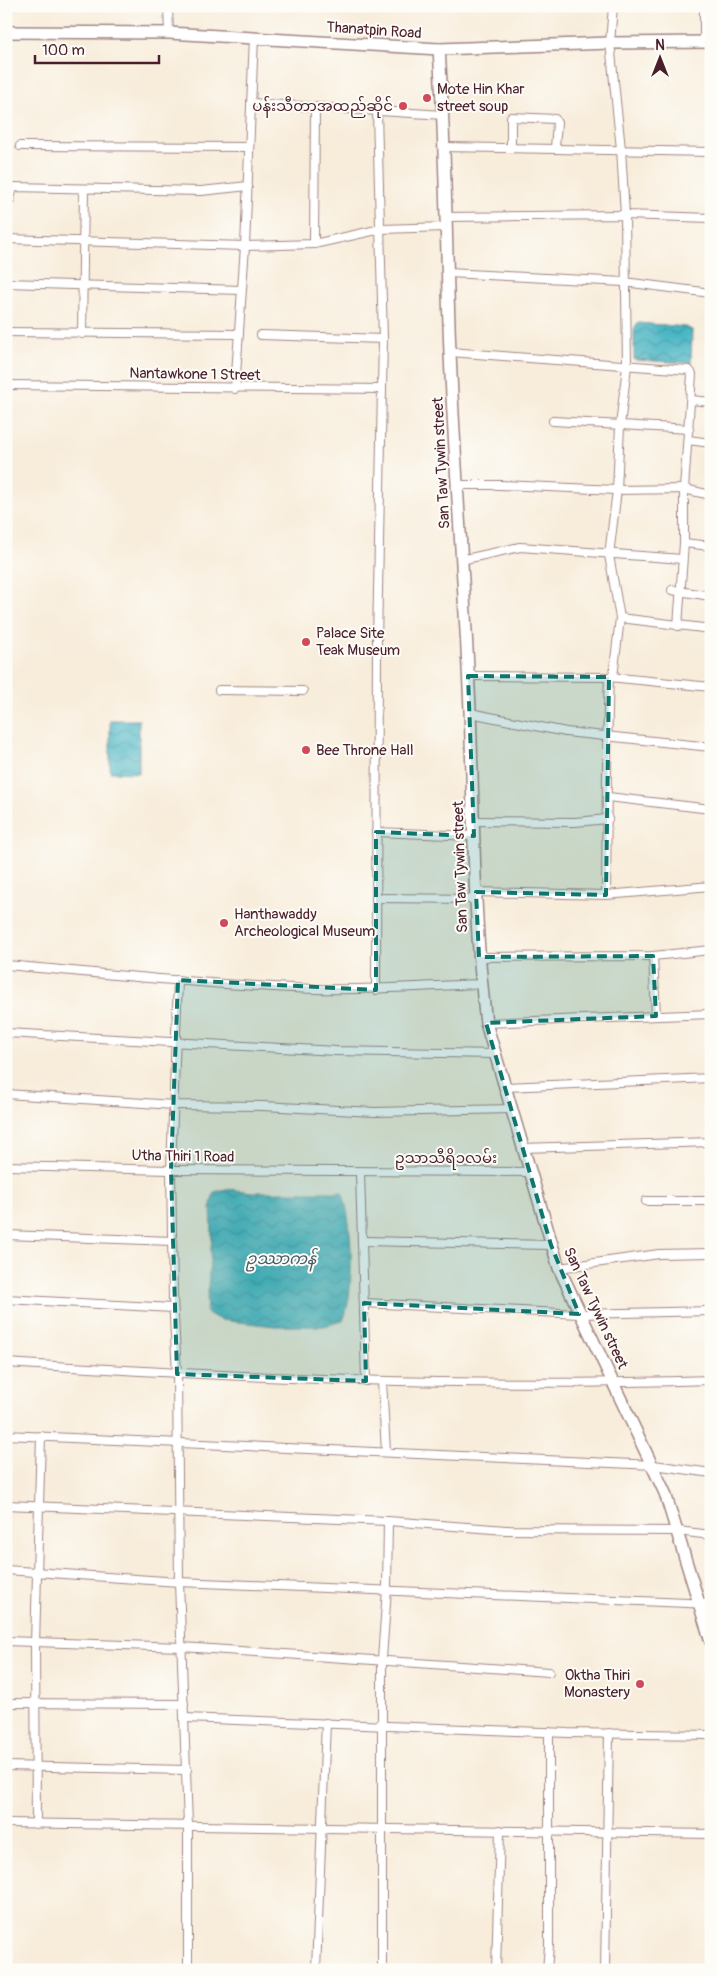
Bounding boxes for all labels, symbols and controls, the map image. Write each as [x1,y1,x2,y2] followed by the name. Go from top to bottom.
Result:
[326,18,422,43] street label: Thanatpin Road
[35,32,159,64] scale bar
[634,32,684,82] north arrow
[655,37,665,54] text: N
[42,41,85,60] text: 100 m
[437,80,525,116] place label: Mote Hin Khar street soup
[421,92,433,104] marker: Mote Hin Khar street soup
[252,96,393,118] place label: ပန်းသီတာအထည်ဆိုင်
[397,100,409,112] marker: ပန်းသီတာအထည်ဆိုင်
[129,364,262,385] street label: Nantawkone 1 Street
[429,396,454,529] street label: San Taw Tywin street
[316,624,400,660] place label: Palace Site Teak Museum
[300,636,312,648] marker: Palace Site Teak Museum
[316,741,414,760] place label: Bee Throne Hall
[300,744,312,756] marker: Bee Throne Hall
[449,800,472,933] street label: San Taw Tywin street
[234,905,375,941] place label: Hanthawaddy Archeological Museum
[218,917,230,929] marker: Hanthawaddy Archeological Museum
[131,1146,235,1167] street label: Utha Thiri 1 Road
[395,1148,497,1170] street label: ဥသာသီရိ၁လမ်း
[559,1244,632,1373] street label: San Taw Tywin street
[246,1247,319,1272] water label: ဥဿာကန်
[564,1666,631,1702] place label: Oktha Thiri Monastery
[634,1678,646,1690] marker: Oktha Thiri Monastery

